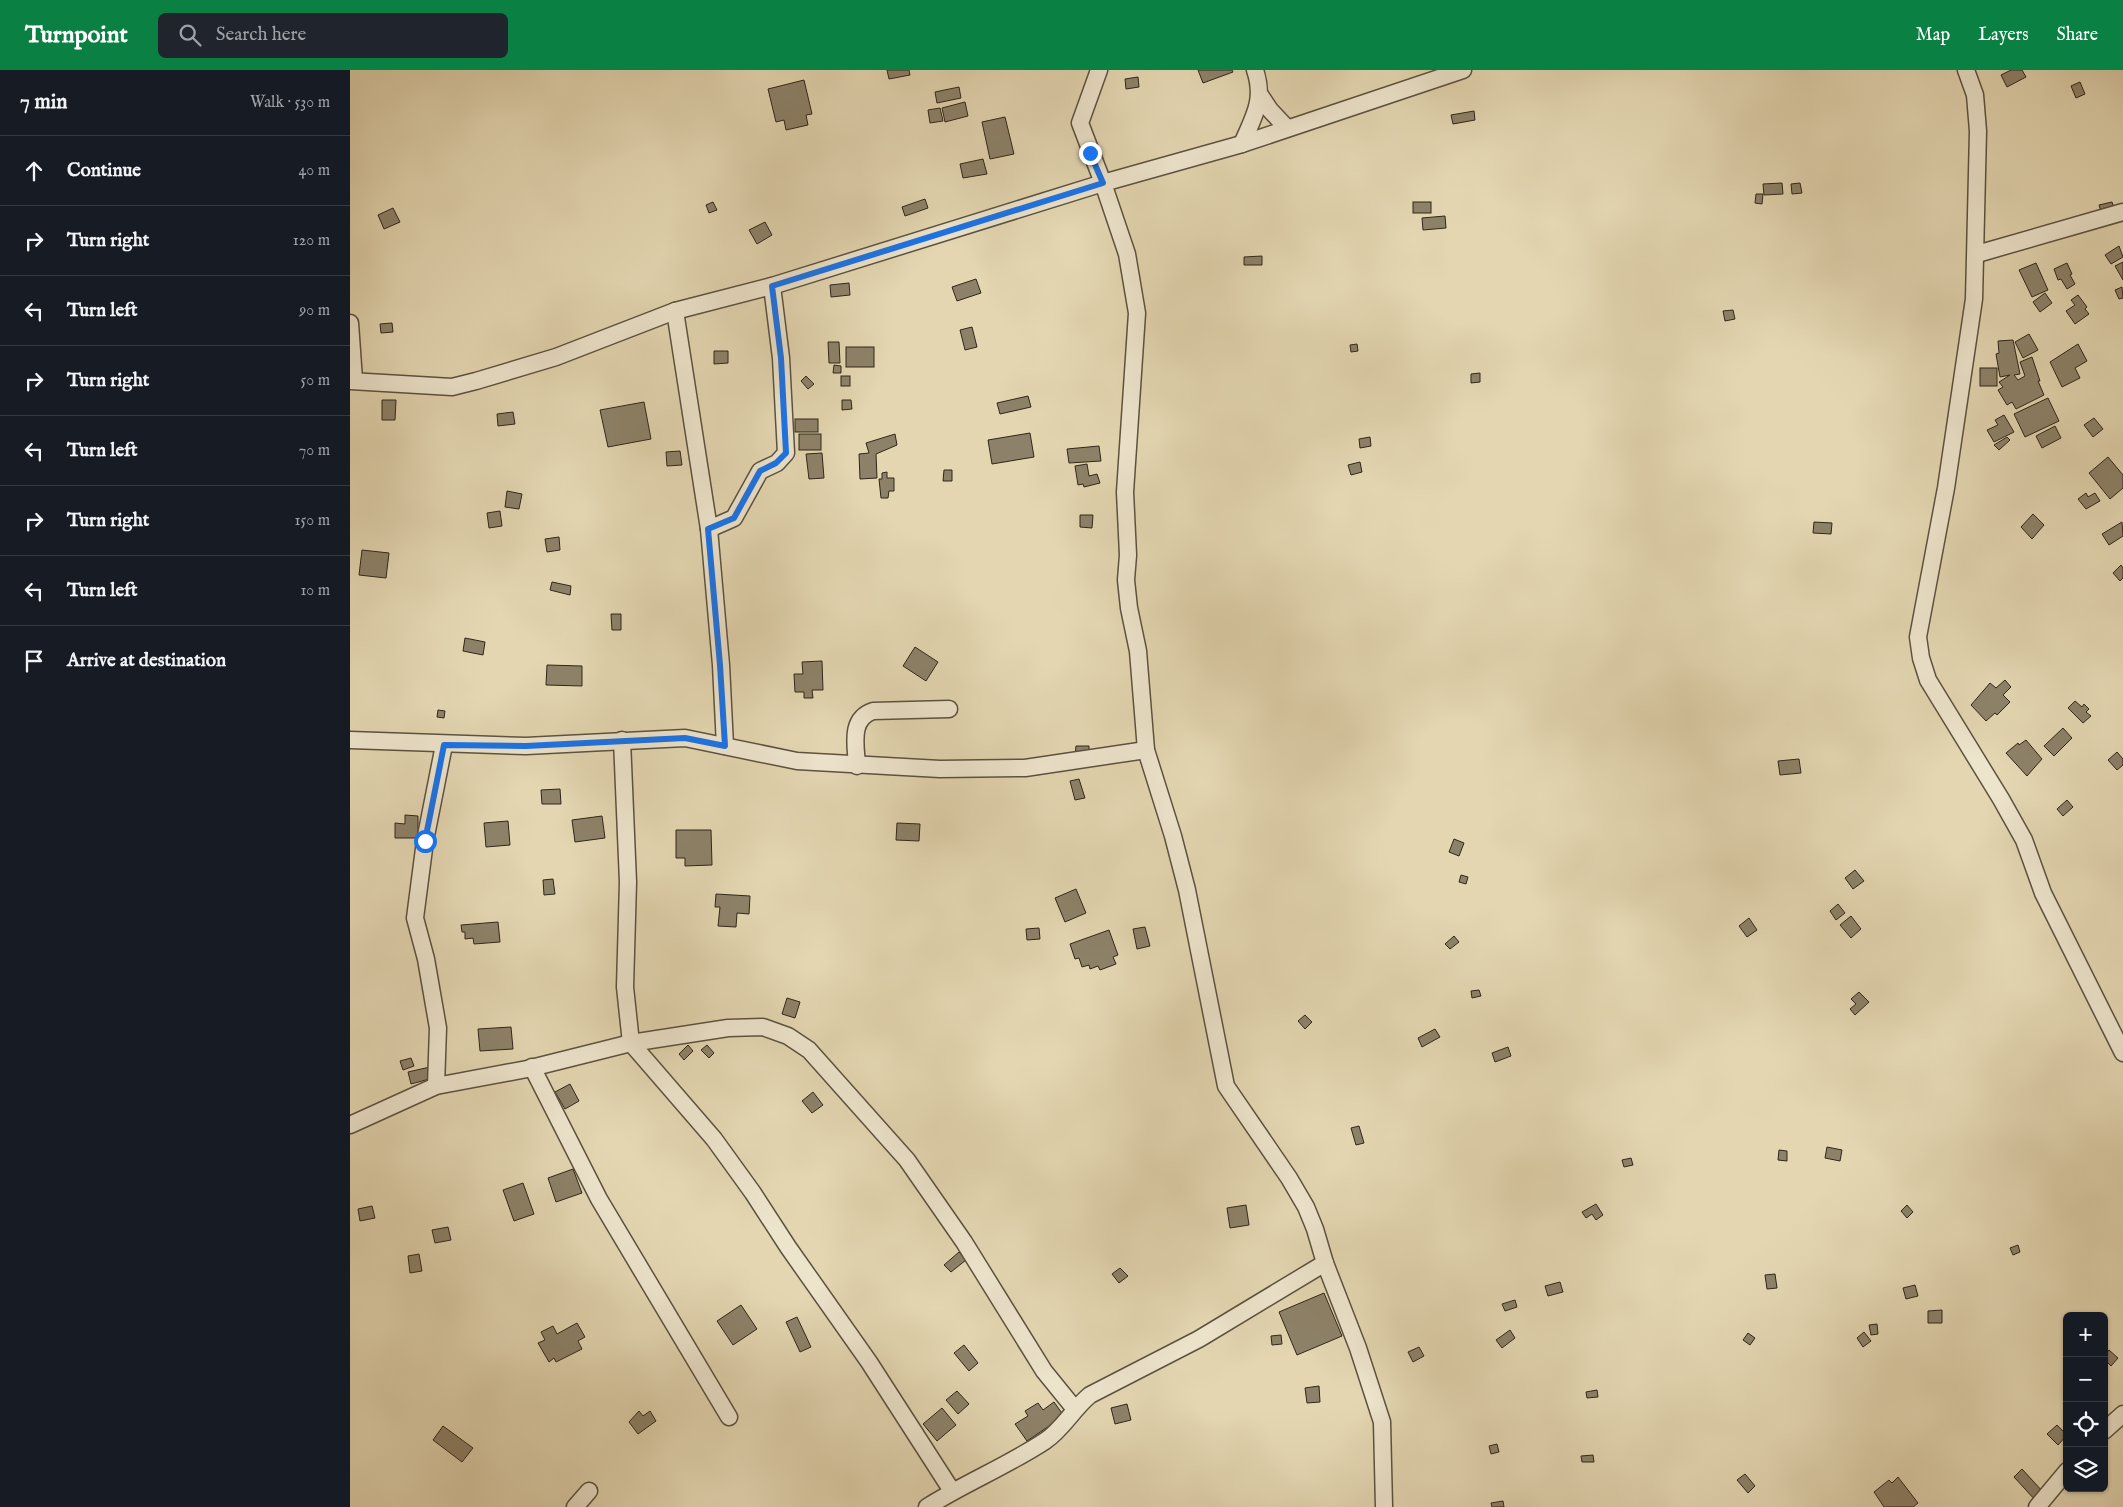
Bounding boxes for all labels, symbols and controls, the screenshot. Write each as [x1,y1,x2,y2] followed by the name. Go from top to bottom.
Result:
[158,13,508,58] search box
[25,20,128,51] text: Turnpoint
[176,21,204,49] icon: search
[216,23,306,47] text: Search here
[1916,24,1950,47] text: Map
[1978,24,2029,47] text: Layers
[2057,24,2098,47] text: Share
[20,89,67,116] text: 7 min
[250,93,330,113] text: Walk · 530 m
[1079,142,1102,165] route end
[20,157,48,185] icon: ahead
[67,159,141,183] text: Continue
[298,161,330,181] text: 40 m
[20,227,48,255] icon: right
[67,229,149,253] text: Turn right
[293,231,330,251] text: 120 m
[20,297,48,325] icon: left
[67,299,138,323] text: Turn left
[299,301,330,321] text: 90 m
[20,367,48,395] icon: right
[67,369,149,393] text: Turn right
[301,371,330,391] text: 50 m
[20,437,48,465] icon: left
[67,439,138,463] text: Turn left
[299,441,330,461] text: 70 m
[20,507,48,535] icon: right
[67,509,149,533] text: Turn right
[295,511,330,531] text: 150 m
[20,577,48,605] icon: left
[67,579,138,603] text: Turn left
[300,581,330,601] text: 10 m
[20,647,48,675] icon: arrive
[67,649,226,673] text: Arrive at destination
[414,830,437,853] route start
[2063,1312,2108,1492] map controls
[2063,1312,2108,1357] button: +
[2063,1357,2108,1402] button: −
[2063,1402,2108,1447] button: locate
[2063,1447,2108,1492] button: layers

